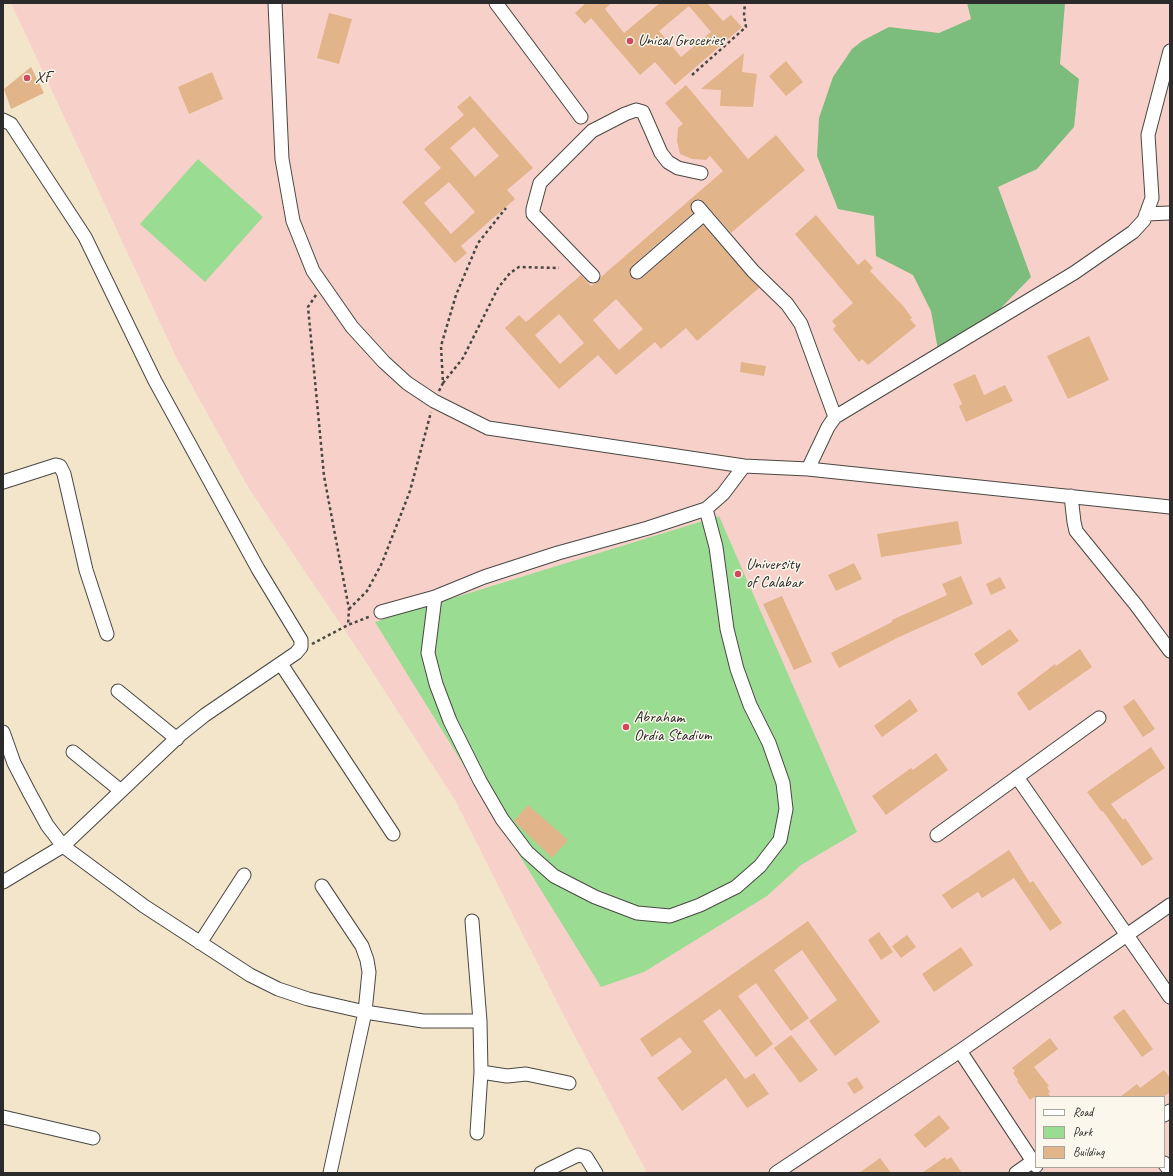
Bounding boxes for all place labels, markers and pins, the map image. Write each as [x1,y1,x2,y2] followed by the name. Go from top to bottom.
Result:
[638,31,724,51] place label: Unical Groceries
[625,36,635,46] marker: Unical Groceries
[35,68,51,88] place label: XF
[22,73,32,83] marker: XF
[746,555,803,593] place label: University of Calabar
[733,569,743,579] marker: University of Calabar
[634,708,712,746] place label: Abraham Ordia Stadium
[621,722,631,732] marker: Abraham Ordia Stadium

